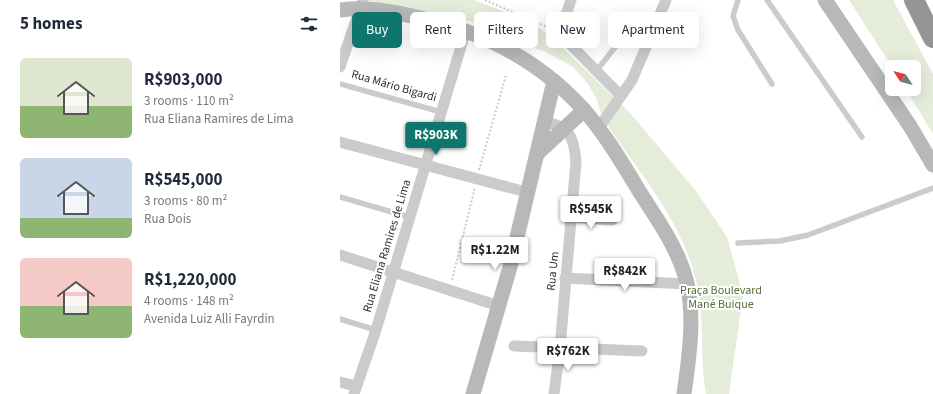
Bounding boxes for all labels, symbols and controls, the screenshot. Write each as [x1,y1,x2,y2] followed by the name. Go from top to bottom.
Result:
[20,12,82,36] text: 5 homes
[352,12,402,48] chip: Buy
[410,12,466,48] chip: Rent
[474,12,538,48] chip: Filters
[546,12,600,48] chip: New
[608,12,699,48] chip: Apartment
[298,13,320,35] icon: filters
[885,60,921,96] north arrow
[885,60,921,96] map controls
[349,66,439,106] street label: Rua Mário Bigardi
[144,68,222,92] text: R$903,000
[52,74,100,122] icon: home
[144,92,234,110] text: 3 rooms · 110 m²
[144,110,294,128] text: Rua Eliana Ramires de Lima
[403,122,469,156] pin: R$903K
[414,126,458,144] text: R$903K
[144,168,222,192] text: R$545,000
[52,174,100,222] icon: home
[359,177,415,315] street label: Rua Eliana Ramires de Lima
[144,192,227,210] text: 3 rooms · 80 m²
[558,196,624,230] pin: R$545K
[569,200,613,218] text: R$545K
[144,210,191,228] text: Rua Dois
[458,237,532,271] pin: R$1.22M
[470,241,520,259] text: R$1.22M
[542,250,564,292] street label: Rua Um
[592,258,658,292] pin: R$842K
[603,262,647,280] text: R$842K
[144,268,236,292] text: R$1,220,000
[52,274,100,322] icon: home
[680,282,762,313] park label: Praça Boulevard Mané Buique
[144,292,234,310] text: 4 rooms · 148 m²
[144,310,275,328] text: Avenida Luiz Alli Fayrdin
[535,338,601,372] pin: R$762K
[546,342,590,360] text: R$762K

